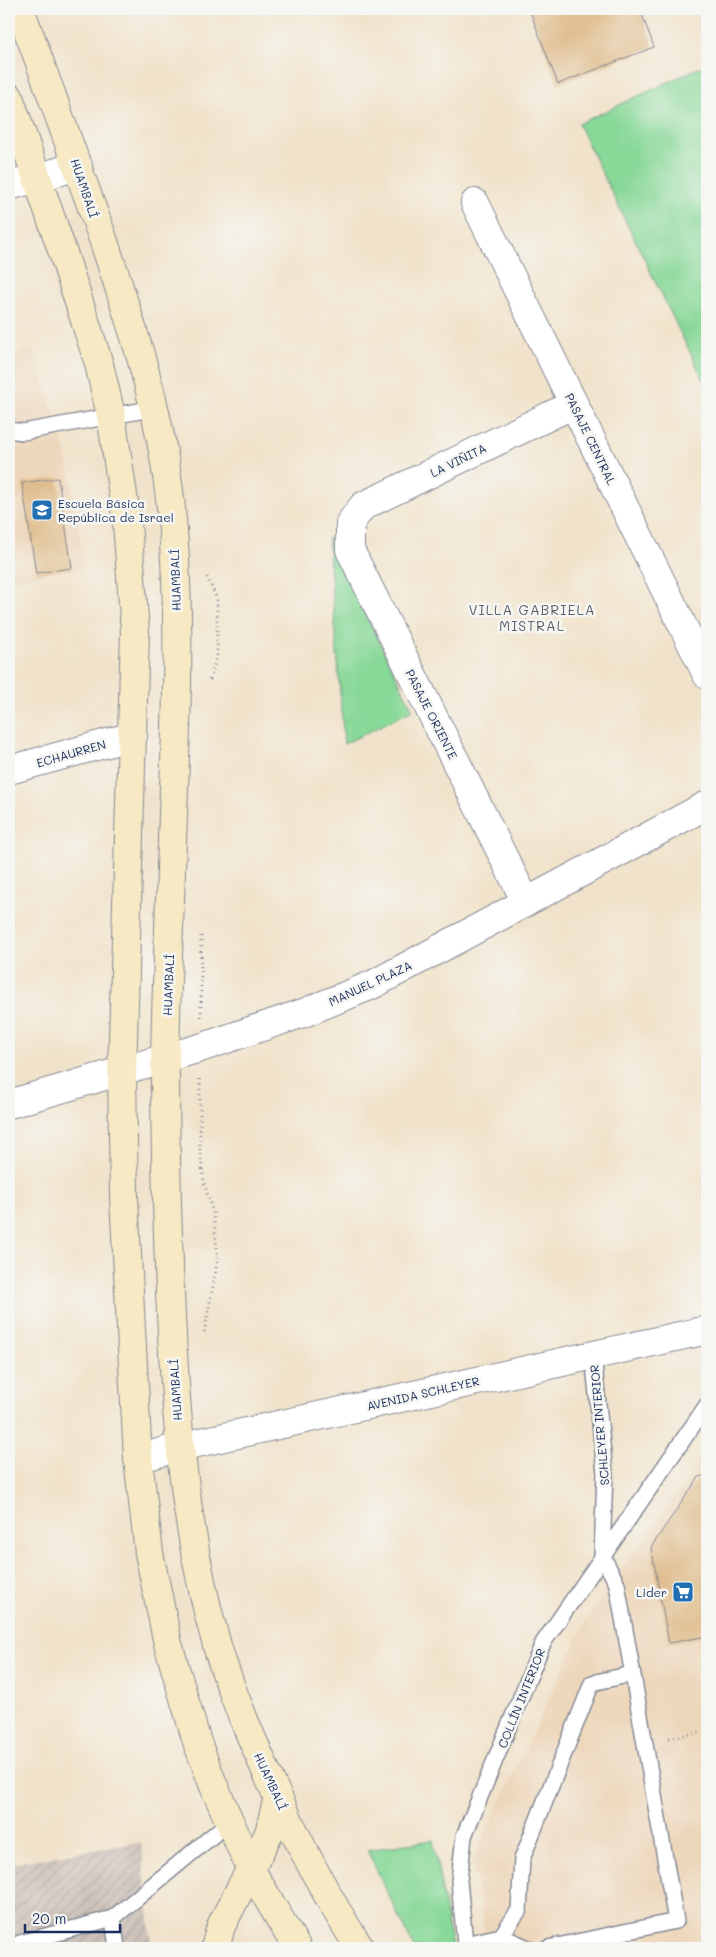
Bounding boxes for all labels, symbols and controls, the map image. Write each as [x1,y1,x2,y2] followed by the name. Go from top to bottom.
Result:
[67,156,103,220] street label: HUAMBALÍ
[562,390,620,488] street label: PASAJE CENTRAL
[427,440,489,480] street label: LA VIÑITA
[58,495,174,525] place label: Escuela Básica República de Israel
[30,498,54,522] school or university icon: Escuela Básica República de Israel
[166,549,184,611] street label: HUAMBALÍ
[469,600,595,635] district label: VILLA GABRIELA MISTRAL
[402,666,462,762] street label: PASAJE ORIENTE
[34,735,108,771] street label: ECHAURREN
[159,954,177,1016] street label: HUAMBALÍ
[326,957,414,1009] street label: MANUEL PLAZA
[165,1359,185,1421] street label: HUAMBALÍ
[586,1364,612,1486] street label: SCHLEYER INTERIOR
[365,1372,481,1414] street label: AVENIDA SCHLEYER
[671,1580,695,1604] supermarket icon: Lider
[636,1584,667,1600] place label: Lider
[494,1646,548,1750] street label: COLLÍN INTERIOR
[251,1750,291,1812] street label: HUAMBALÍ
[25,1902,120,1934] scale bar
[32,1908,66,1928] text: 20 m

